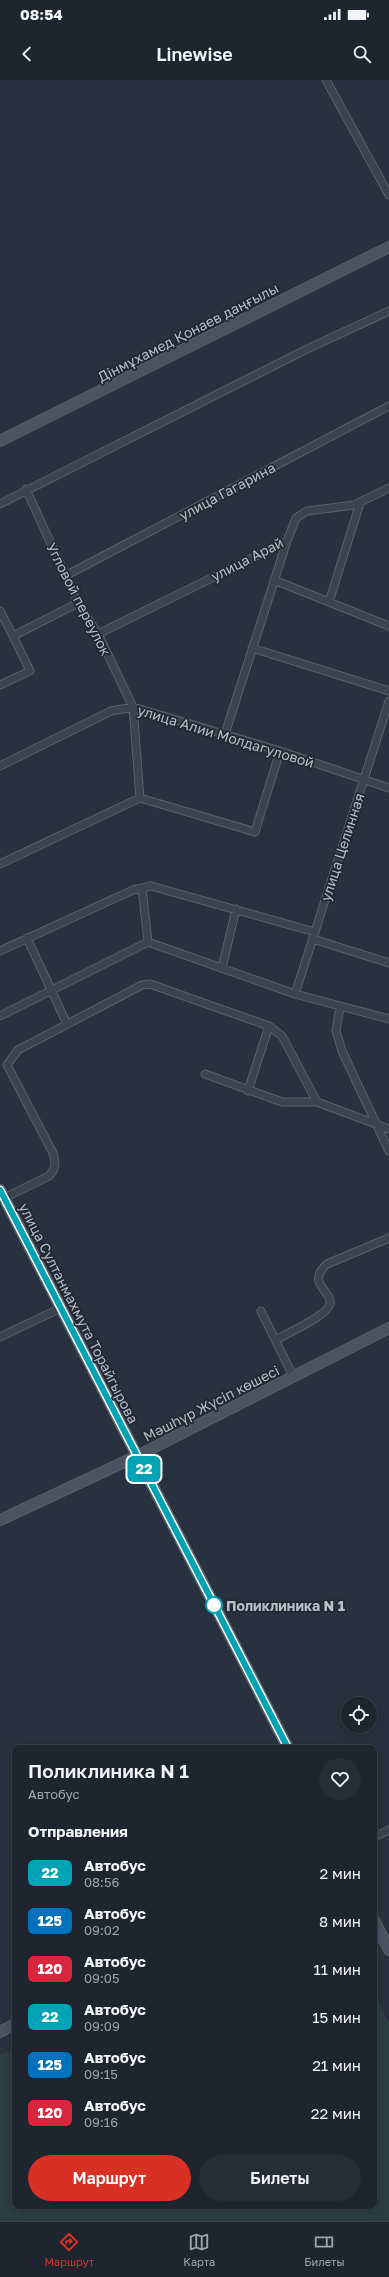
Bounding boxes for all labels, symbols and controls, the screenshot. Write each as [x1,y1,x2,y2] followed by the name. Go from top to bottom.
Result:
[20,5,63,23] text: 08:54
[16,43,38,65] icon: back
[156,43,233,65] text: Linewise
[351,43,373,65] icon: search
[95,279,282,386] street label: Дінмұхамед Қонаев даңғылы
[176,458,278,524] street label: улица Гагарина
[208,534,286,584] street label: улица Арай
[43,540,115,658] street label: Угловой переулок
[136,701,316,771] street label: улица Алии Молдагуловой
[316,791,368,903] street label: улица Целинная
[16,1200,142,1426] street label: улица Султанмахмута Торайгырова
[140,1361,282,1445] street label: Мәшһүр Жүсіп көшесі
[126,1456,162,1482] line badge: 22
[135,1460,153,1477] text: 22
[205,1596,223,1614] marker: Поликлиника N 1
[226,1597,345,1614] place label: Поликлиника N 1
[341,1697,377,1733] map controls
[341,1697,377,1733] button: locate
[319,1758,361,1800] button: heart
[28,1759,189,1782] text: Поликлиника N 1
[28,1786,80,1802] text: Автобус
[28,1822,128,1840] text: Отправления
[84,1856,146,1874] text: Автобус
[41,1864,59,1881] text: 22
[319,1864,361,1882] text: 2 мин
[84,1874,119,1890] text: 08:56
[84,1904,146,1922] text: Автобус
[38,1912,62,1929] text: 125
[319,1912,361,1930] text: 8 мин
[84,1922,119,1938] text: 09:02
[84,1952,146,1970] text: Автобус
[38,1960,62,1977] text: 120
[314,1960,361,1978] text: 11 мин
[84,1970,119,1986] text: 09:05
[84,2000,146,2018] text: Автобус
[41,2008,59,2025] text: 22
[312,2008,361,2026] text: 15 мин
[84,2018,120,2034] text: 09:09
[84,2048,146,2066] text: Автобус
[38,2056,62,2073] text: 125
[312,2056,361,2074] text: 21 мин
[84,2066,118,2082] text: 09:15
[84,2096,146,2114] text: Автобус
[38,2104,62,2121] text: 120
[311,2104,361,2122] text: 22 мин
[84,2114,118,2130] text: 09:16
[28,2155,191,2201] button: Маршрут
[199,2155,361,2201] button: Билеты
[45,2231,94,2268] tab: Маршрут
[183,2231,215,2268] tab: Карта
[304,2231,344,2268] tab: Билеты

